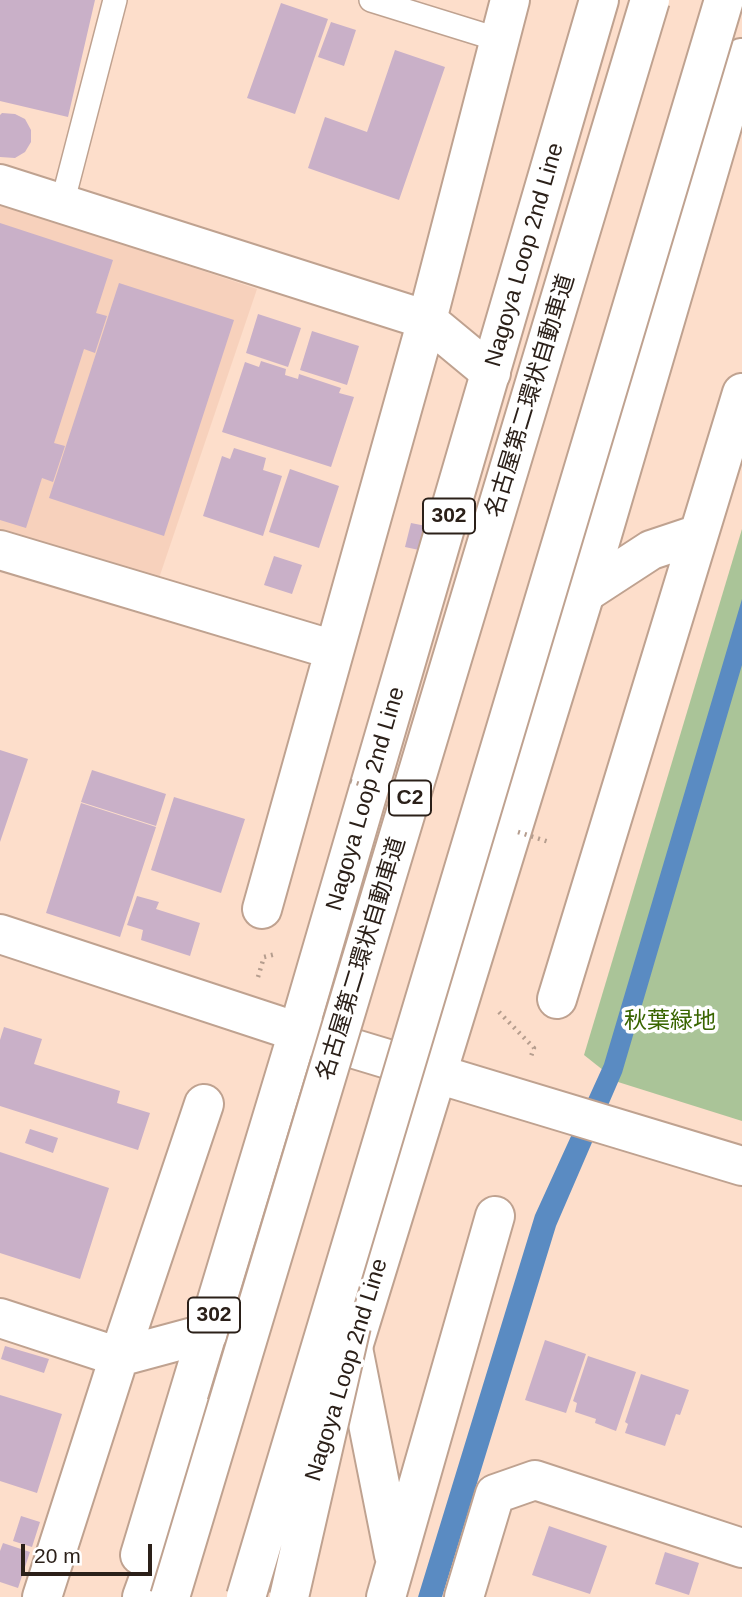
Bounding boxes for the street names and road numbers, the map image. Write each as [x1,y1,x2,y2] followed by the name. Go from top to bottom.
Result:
[480,140,570,370] street label: Nagoya Loop 2nd Line
[481,271,581,521] street label: 名古屋第二環状自動車道
[423,498,475,534] road number: 302
[321,684,411,914] street label: Nagoya Loop 2nd Line
[389,780,431,816] road number: C2
[312,834,412,1084] street label: 名古屋第二環状自動車道
[300,1255,394,1485] street label: Nagoya Loop 2nd Line
[188,1298,240,1332] road number: 302

